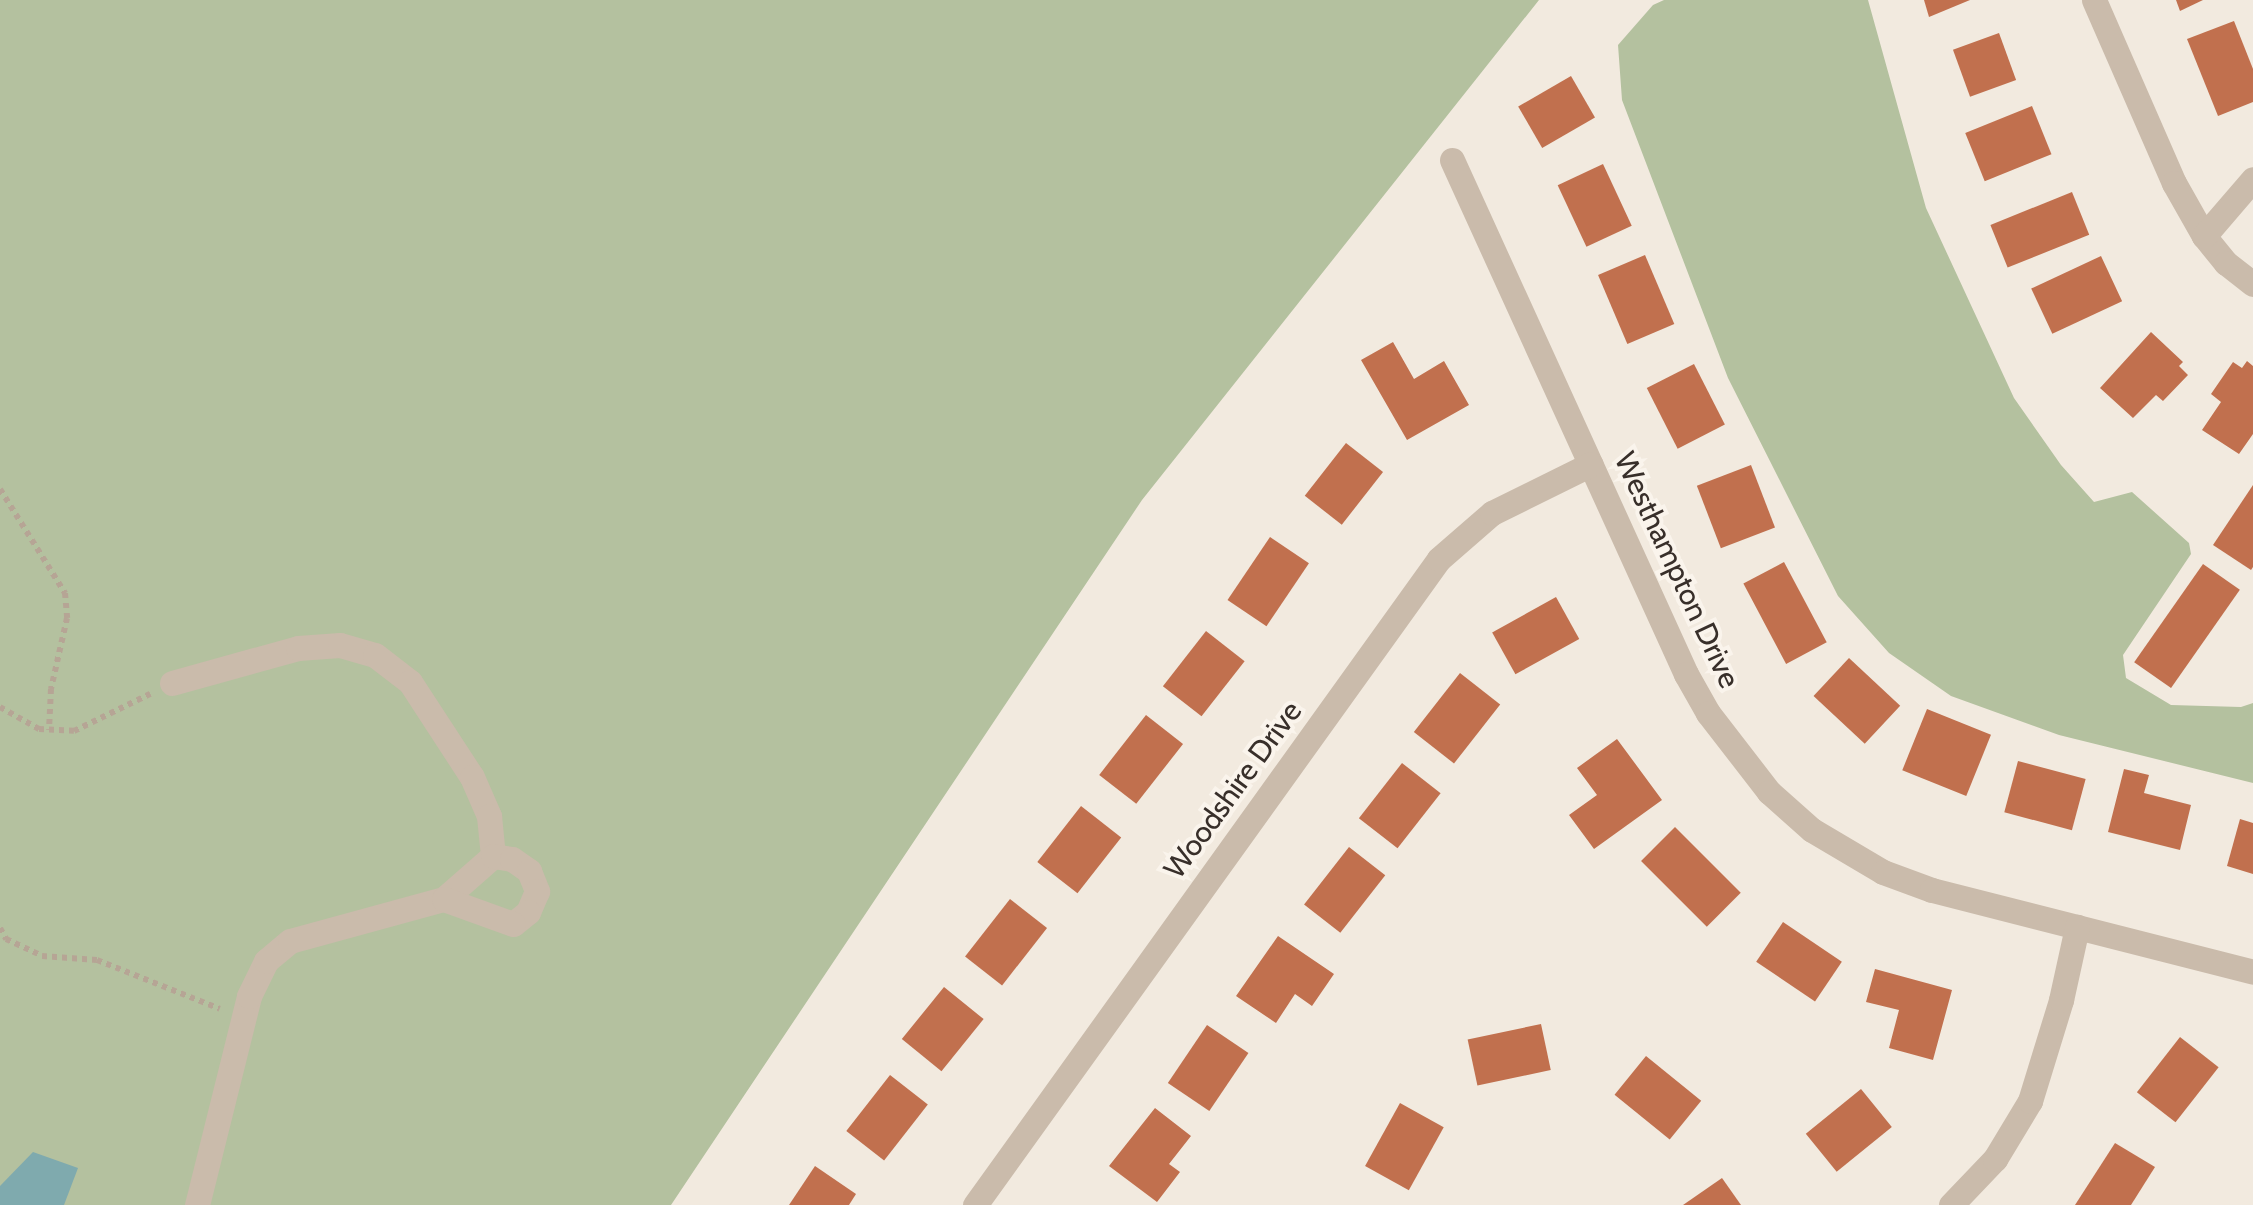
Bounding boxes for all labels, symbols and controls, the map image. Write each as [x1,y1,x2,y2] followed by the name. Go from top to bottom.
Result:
[1607,446,1747,694] street label: Westhampton Drive
[1157,694,1309,886] street label: Woodshire Drive

